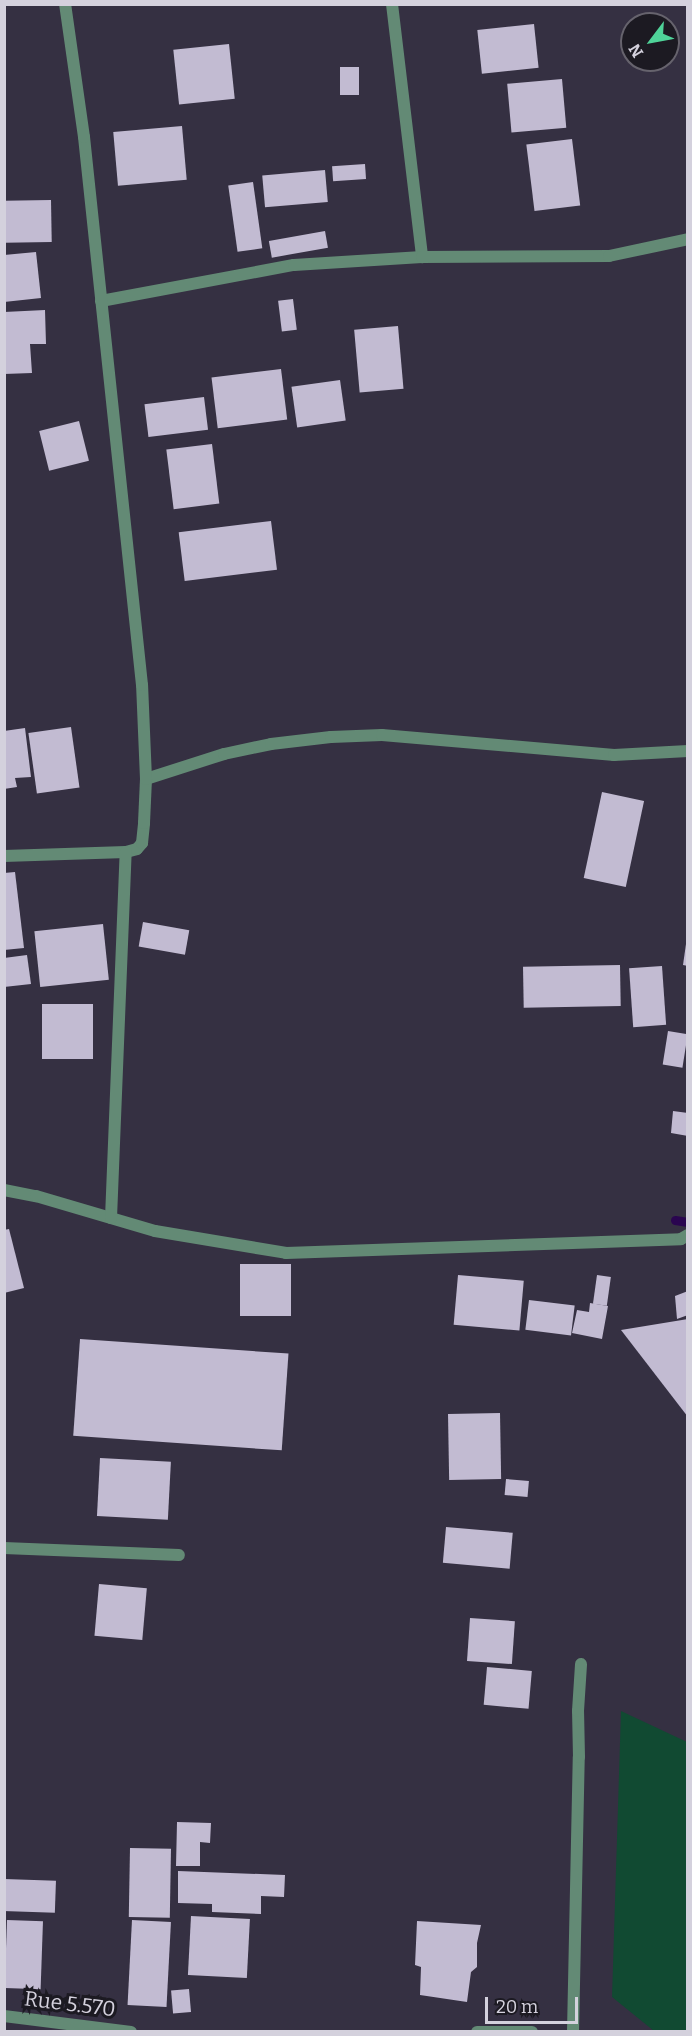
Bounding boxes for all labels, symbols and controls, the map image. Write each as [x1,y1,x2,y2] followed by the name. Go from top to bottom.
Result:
[620,12,680,72] north arrow
[625,40,647,61] text: N
[488,1985,581,2023] scale bar
[23,1986,117,2022] street label: Rue 5.570
[496,1996,538,2018] text: 20 m

